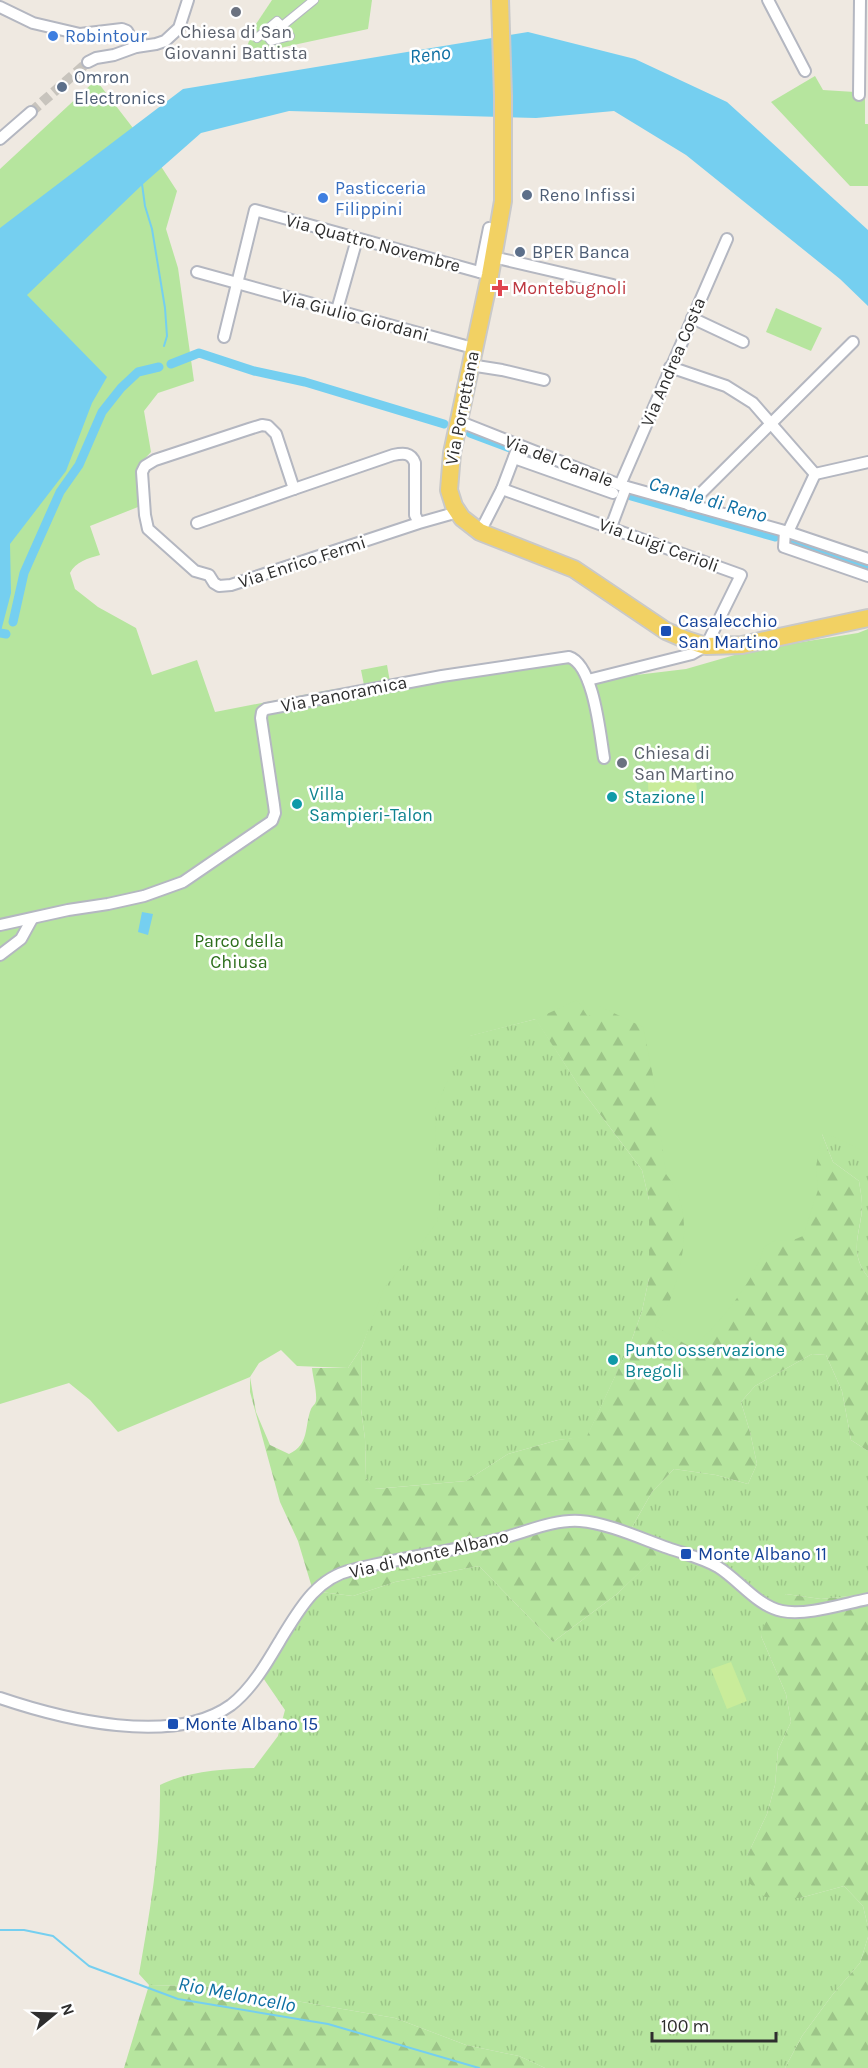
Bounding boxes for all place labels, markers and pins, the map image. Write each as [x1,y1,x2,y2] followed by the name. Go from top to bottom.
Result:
[229,5,243,19] marker: Chiesa di San Giovanni Battista
[164,21,308,64] place label: Chiesa di San Giovanni Battista
[65,25,147,47] place label: Robintour
[46,29,60,43] marker: Robintour
[74,66,166,109] place label: Omron Electronics
[55,80,69,94] marker: Omron Electronics
[335,177,426,220] place label: Pasticceria Filippini
[539,184,636,206] place label: Reno Infissi
[520,188,534,202] marker: Reno Infissi
[316,191,330,205] marker: Pasticceria Filippini
[532,241,630,263] place label: BPER Banca
[513,245,527,259] marker: BPER Banca
[512,277,627,299] place label: Montebugnoli
[493,281,507,295] marker: Montebugnoli
[678,610,778,653] place label: Casalecchio San Martino
[659,624,673,638] marker: Casalecchio San Martino
[634,742,734,785] place label: Chiesa di San Martino
[615,756,629,770] marker: Chiesa di San Martino
[309,783,433,826] place label: Villa Sampieri-Talon
[624,786,705,808] place label: Stazione I
[605,790,619,804] marker: Stazione I
[290,797,304,811] marker: Villa Sampieri-Talon
[625,1339,785,1382] place label: Punto osservazione Bregoli
[606,1353,620,1367] marker: Punto osservazione Bregoli
[698,1543,827,1565] place label: Monte Albano 11
[679,1547,693,1561] marker: Monte Albano 11
[185,1713,318,1735] place label: Monte Albano 15
[166,1717,180,1731] marker: Monte Albano 15

